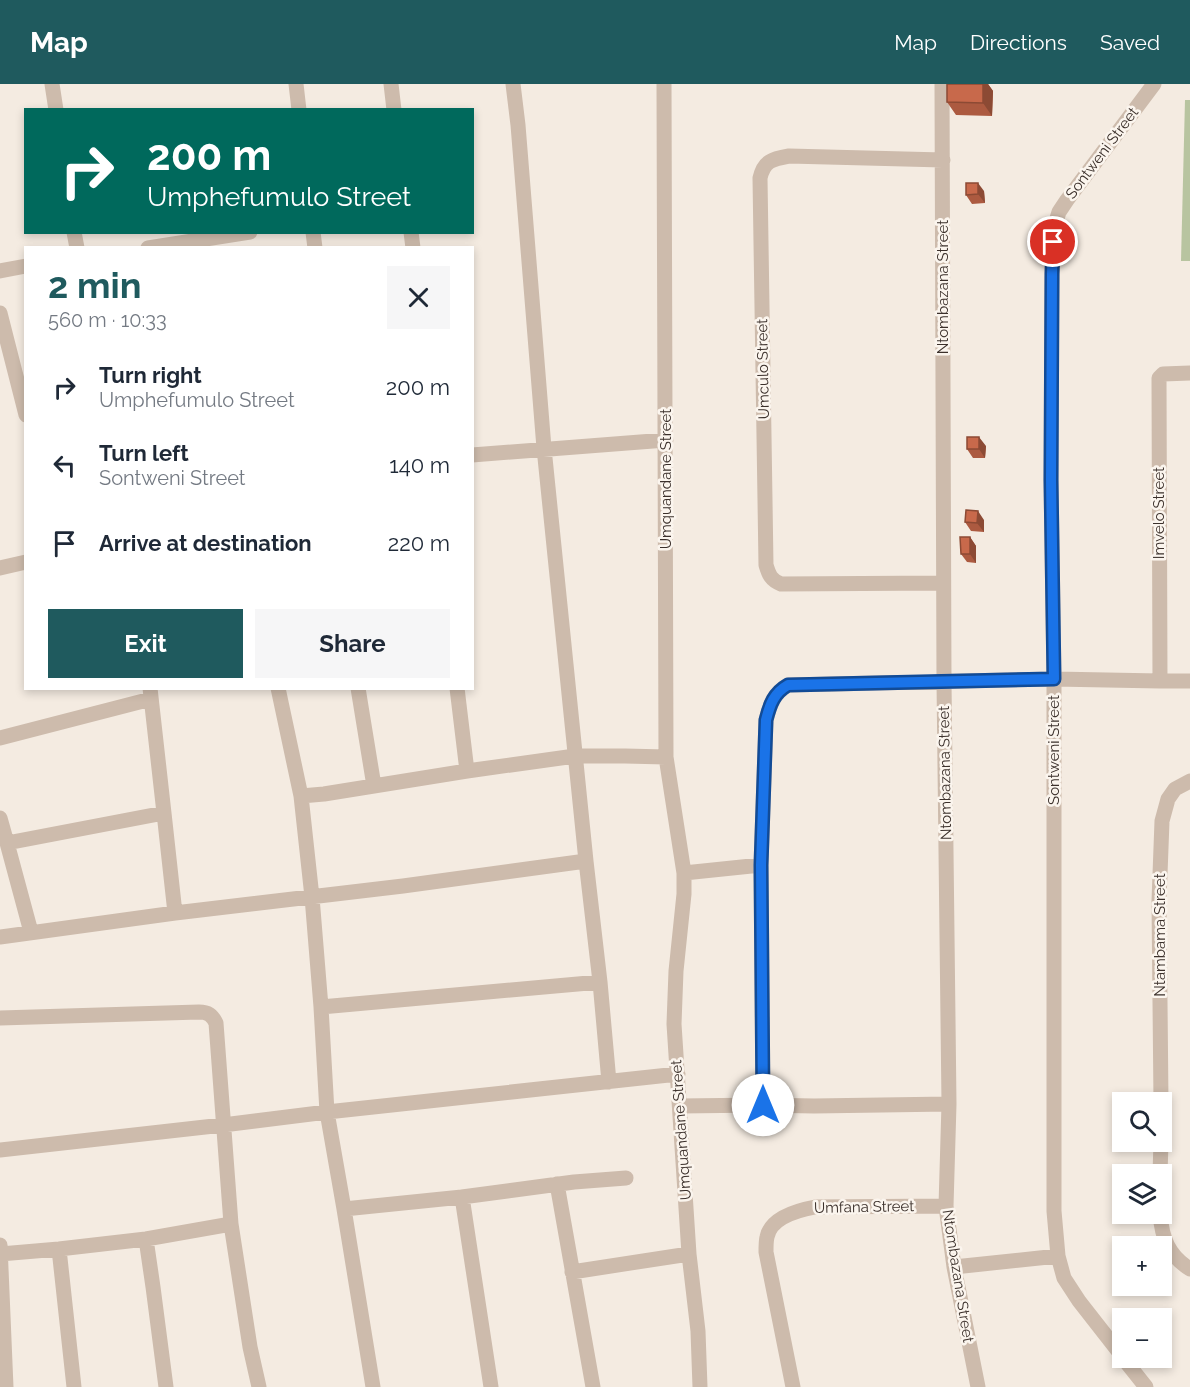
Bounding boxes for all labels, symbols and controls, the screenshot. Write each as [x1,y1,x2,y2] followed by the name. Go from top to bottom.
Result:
[30,26,88,59] text: Map
[894,30,937,55] text: Map
[970,30,1067,55] text: Directions
[1100,30,1160,55] text: Saved
[1062,104,1142,202] street label: Sontweni Street
[147,131,271,180] text: 200 m
[48,132,126,210] icon: right
[147,181,411,212] text: Umphefumulo Street
[1027,216,1078,267] pin
[934,220,952,354] street label: Ntombazana Street
[1036,225,1069,258] icon: arrive
[48,264,141,306] text: 2 min
[387,266,450,329] button: close
[48,308,167,332] text: 560 m · 10:33
[753,319,773,419] street label: Umculo Street
[99,362,202,388] text: Turn right
[48,371,81,404] icon: right
[386,374,450,400] text: 200 m
[99,388,295,412] text: Umphefumulo Street
[657,409,675,549] street label: Umquandane Street
[99,440,189,466] text: Turn left
[48,449,81,482] icon: left
[389,452,450,478] text: 140 m
[99,466,246,490] text: Sontweni Street
[1150,467,1168,559] street label: Imvelo Street
[48,527,81,560] icon: arrive
[99,530,312,556] text: Arrive at destination
[388,530,450,556] text: 220 m
[48,609,243,678] button: Exit
[255,609,450,678] button: Share
[1045,695,1063,805] street label: Sontweni Street
[935,706,955,840] street label: Ntombazana Street
[1151,873,1169,997] street label: Ntambama Street
[667,1059,695,1201] street label: Umquandane Street
[731,1073,795,1137] position arrow
[1112,1092,1172,1368] map controls
[1112,1092,1172,1152] button: search
[1112,1164,1172,1224] button: layers
[814,1197,914,1217] street label: Umfana Street
[939,1208,977,1344] street label: Ntombazana Street
[1112,1236,1172,1296] button: +
[1112,1308,1172,1368] button: −

